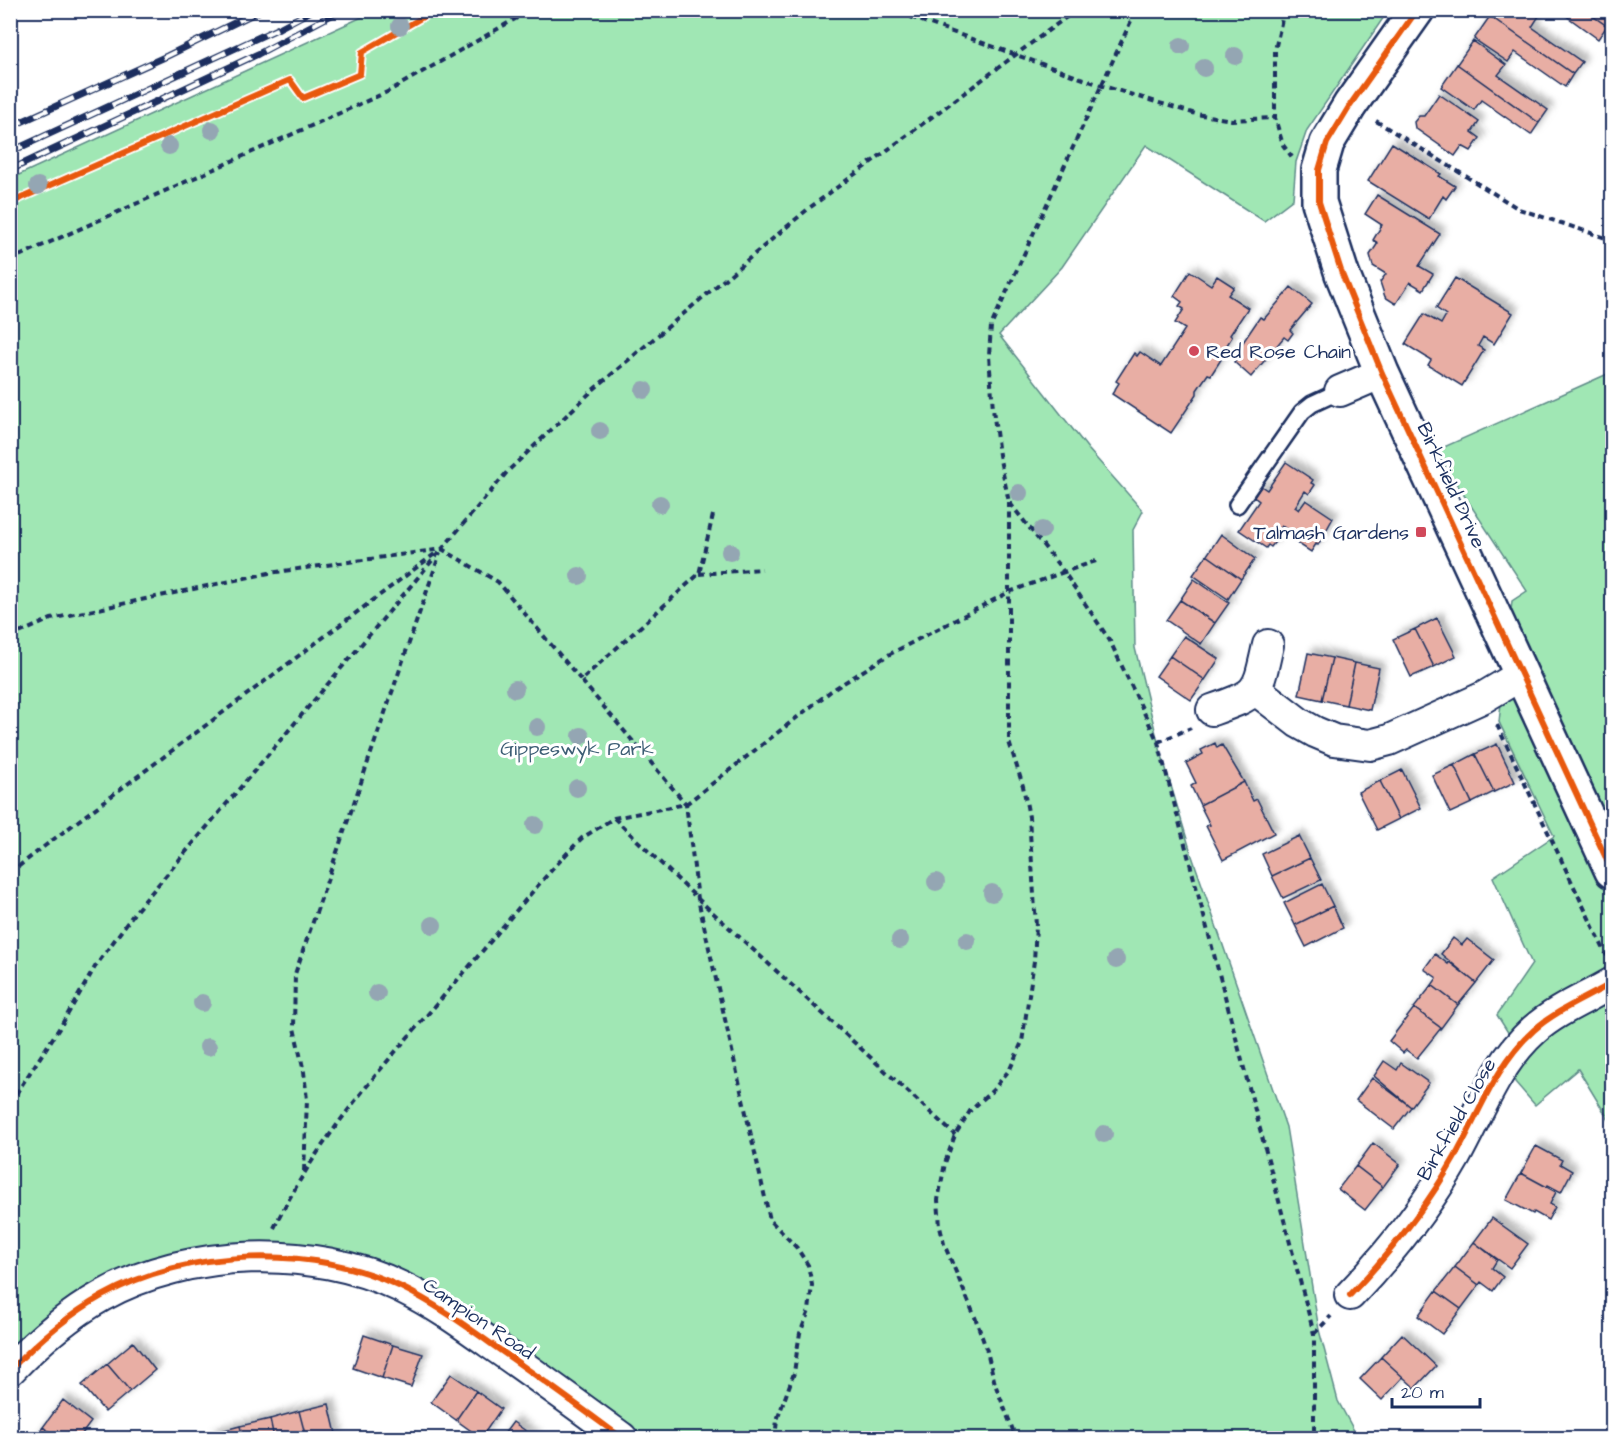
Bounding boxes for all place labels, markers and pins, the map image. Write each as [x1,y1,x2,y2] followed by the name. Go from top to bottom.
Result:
[1206,338,1351,366] place label: Red Rose Chain
[1187,344,1201,358] marker: Red Rose Chain
[1253,519,1409,547] place label: Talmash Gardens
[1414,525,1428,539] marker: Talmash Gardens

